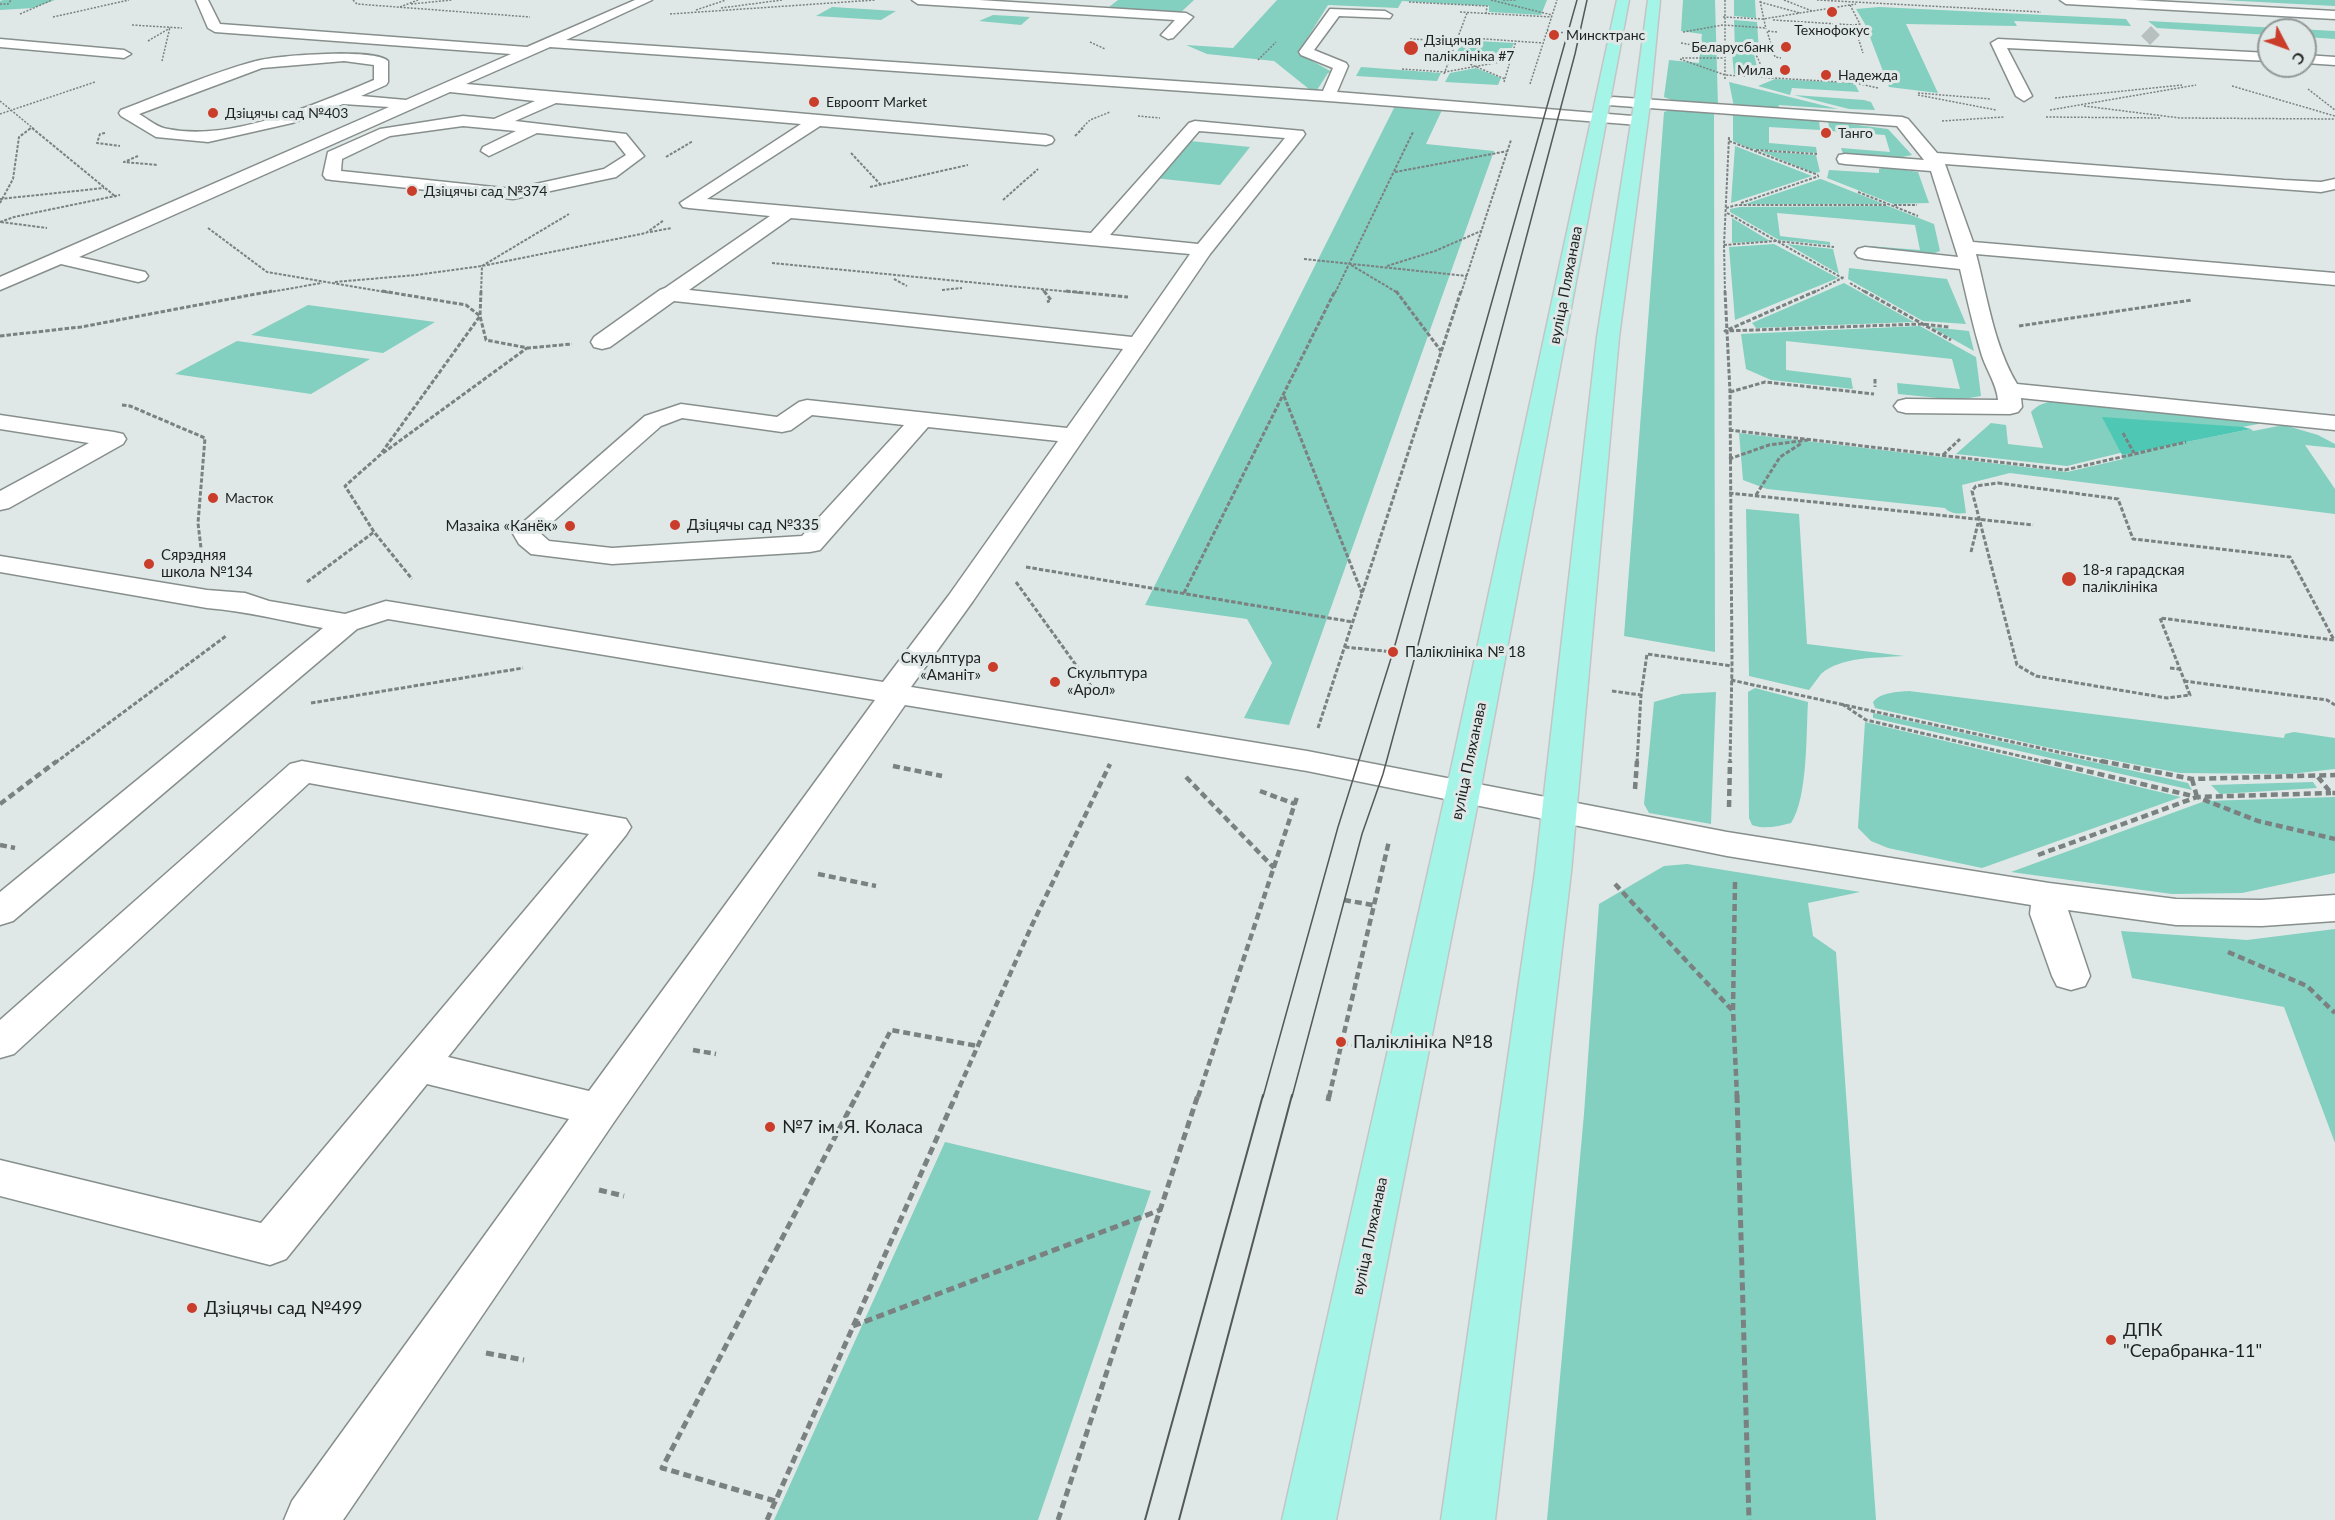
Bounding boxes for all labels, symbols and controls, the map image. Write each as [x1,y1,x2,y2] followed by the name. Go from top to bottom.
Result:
[1825,5,1839,19] marker: Технофокус
[2257,18,2317,78] north arrow
[1794,22,1870,38] place label: Технофокус
[1566,27,1645,43] place label: Минсктранс
[1547,28,1561,42] marker: Минсктранс
[1424,32,1514,64] place label: Дзіцячая паліклініка #7
[1402,39,1420,57] marker: Дзіцячая паліклініка #7
[1691,39,1774,55] place label: Беларусбанк
[1779,40,1793,54] marker: Беларусбанк
[2289,49,2310,69] text: С
[1737,62,1773,78] place label: Мила
[1778,63,1792,77] marker: Мила
[1838,67,1898,83] place label: Надежда
[1819,68,1833,82] marker: Надежда
[826,94,927,110] place label: Евроопт Market
[807,95,821,109] marker: Евроопт Market
[225,105,348,121] place label: Дзіцячы сад №403
[206,106,220,120] marker: Дзіцячы сад №403
[1838,125,1873,141] place label: Танго
[1819,126,1833,140] marker: Танго
[424,183,547,199] place label: Дзіцячы сад №374
[405,184,419,198] marker: Дзіцячы сад №374
[1546,224,1586,346] street label: вуліца Пляханава
[225,490,273,506] place label: Масток
[206,491,220,505] marker: Масток
[687,516,819,534] place label: Дзіцячы сад №335
[446,517,558,535] place label: Мазаіка «Канёк»
[668,518,682,532] marker: Дзіцячы сад №335
[563,519,577,533] marker: Мазаіка «Канёк»
[161,546,253,581] place label: Сярэдняя школа №134
[142,557,156,571] marker: Сярэдняя школа №134
[2082,561,2185,596] place label: 18-я гарадская паліклініка
[2060,570,2078,588] marker: 18-я гарадская паліклініка
[1405,643,1525,661] place label: Паліклініка № 18
[1386,645,1400,659] marker: Паліклініка № 18
[901,649,981,684] place label: Скульптура «Аманіт»
[986,660,1000,674] marker: Скульптура «Аманіт»
[1067,664,1147,699] place label: Скульптура «Арол»
[1048,675,1062,689] marker: Скульптура «Арол»
[1448,701,1490,821] street label: вуліца Пляханава
[1353,1031,1493,1053] place label: Паліклініка №18
[1334,1035,1348,1049] marker: Паліклініка №18
[782,1116,923,1138] place label: №7 ім. Я. Коласа
[763,1120,777,1134] marker: №7 ім. Я. Коласа
[1349,1176,1391,1296] street label: вуліца Пляханава
[204,1297,363,1319] place label: Дзіцячы сад №499
[185,1301,199,1315] marker: Дзіцячы сад №499
[2123,1319,2262,1362] place label: ДПК "Серабранка-11"
[2104,1333,2118,1347] marker: ДПК "Серабранка-11"

